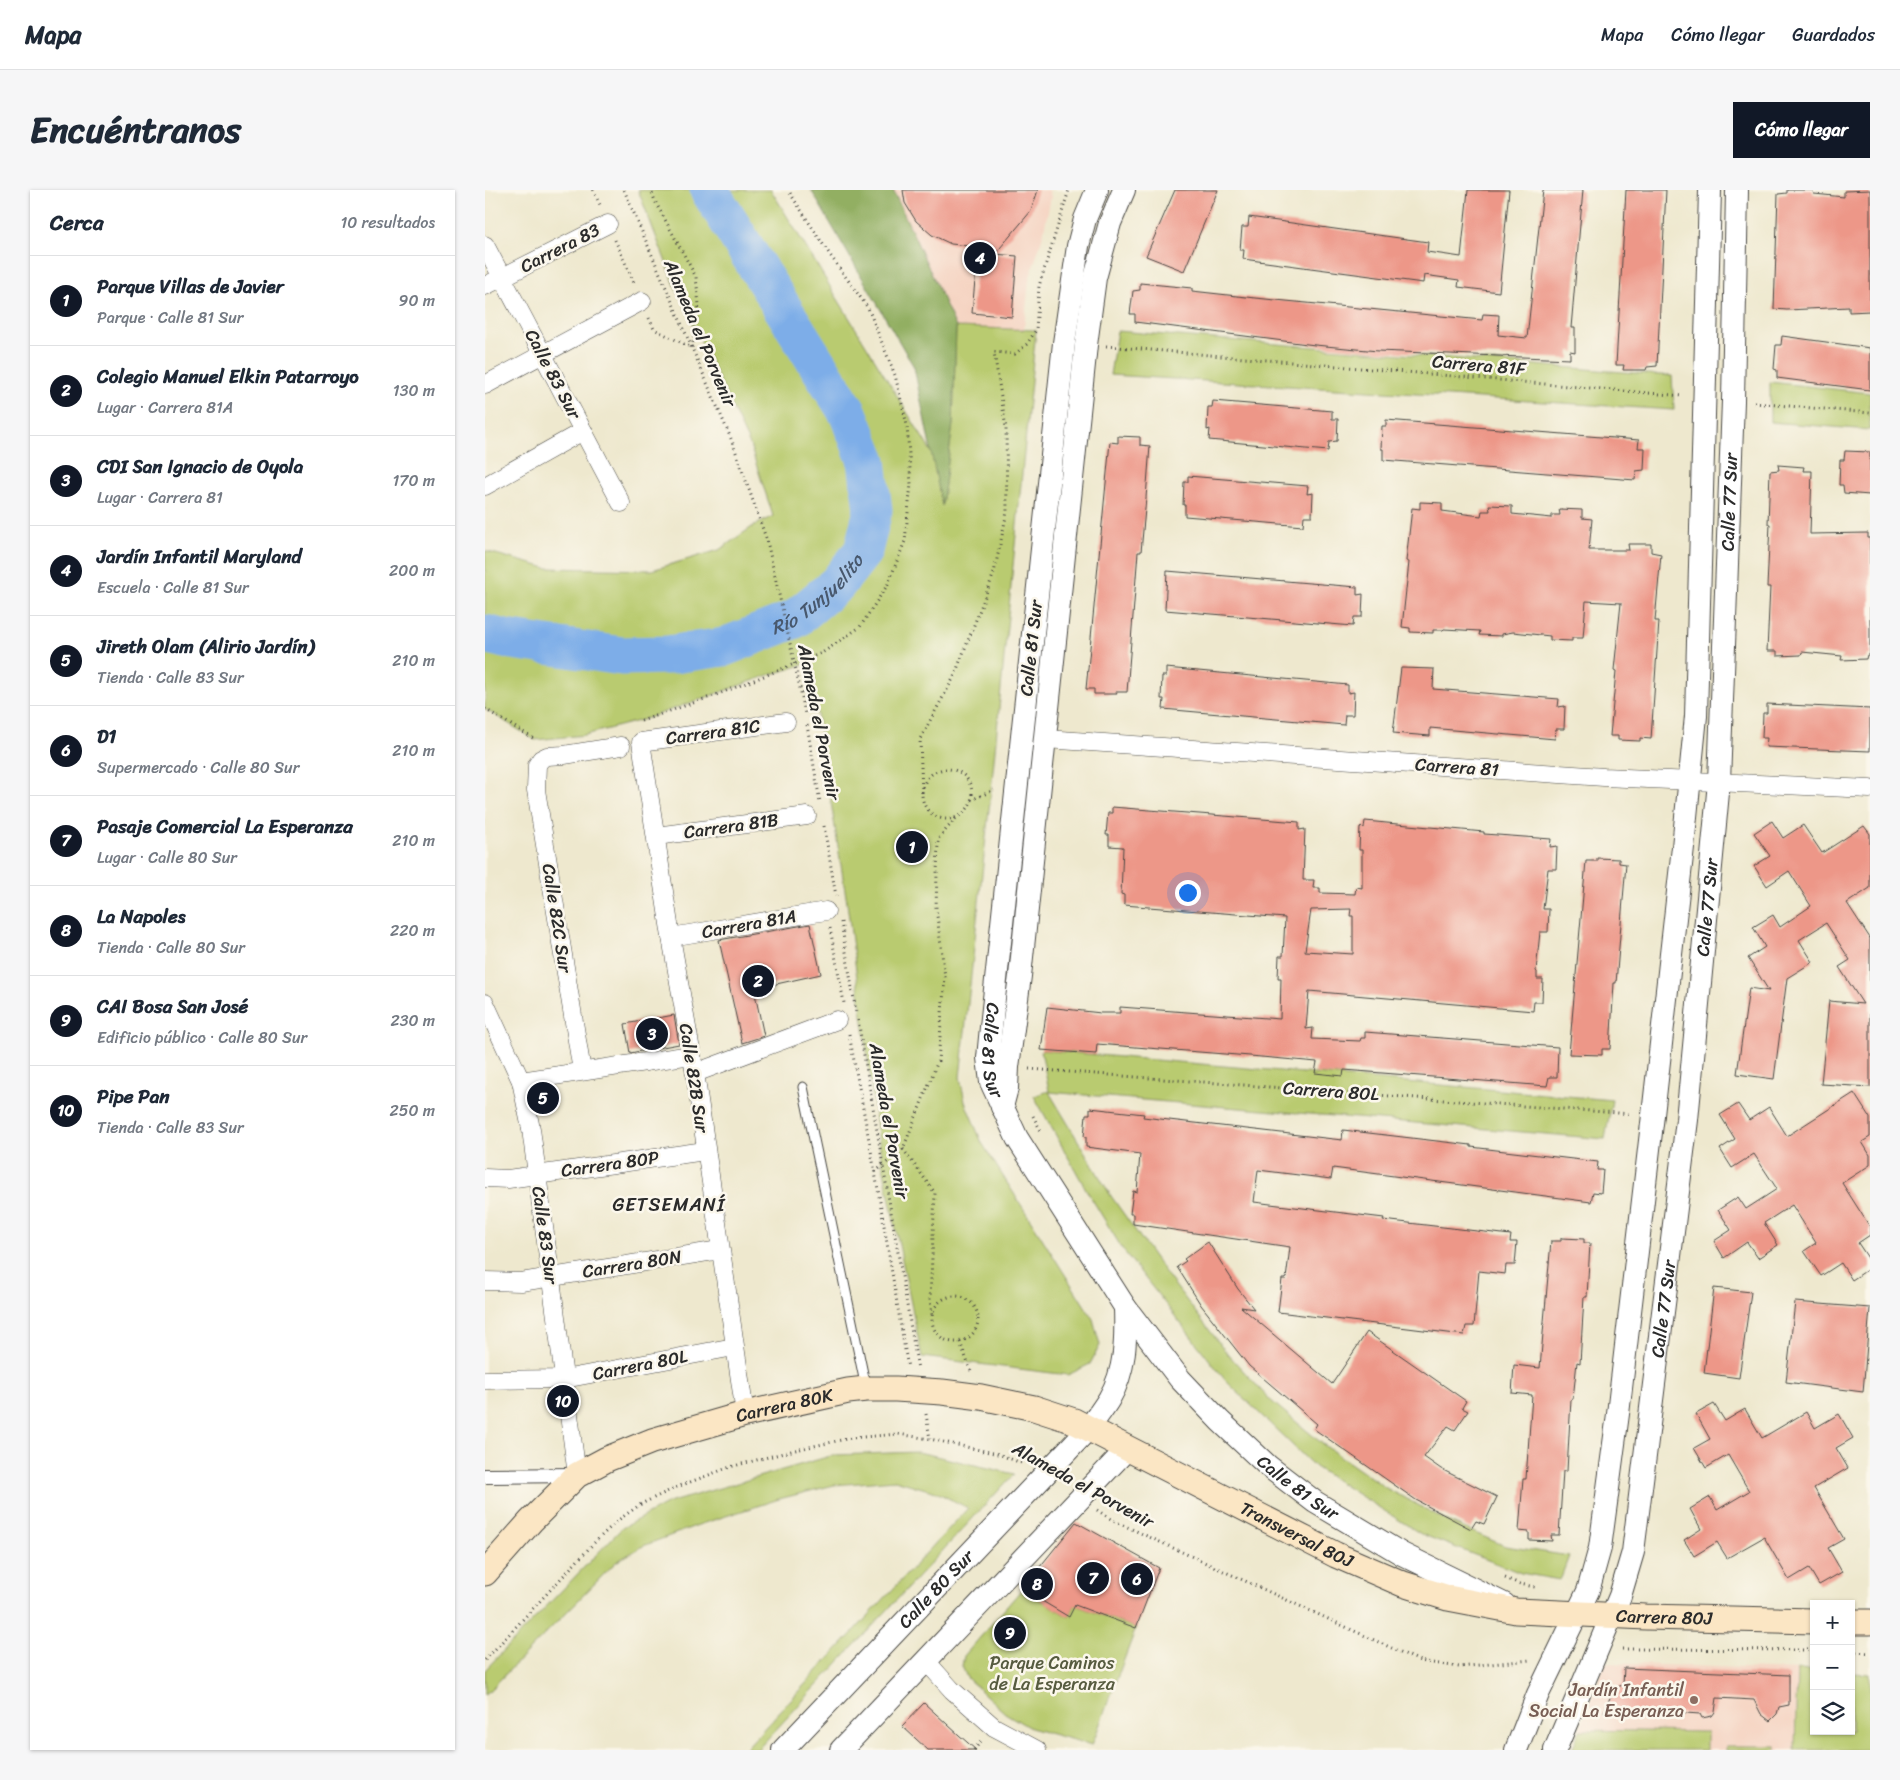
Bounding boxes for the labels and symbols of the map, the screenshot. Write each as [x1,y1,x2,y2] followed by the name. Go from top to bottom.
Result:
[514,214,606,282] street label: Carrera 83
[964,239,996,277] pin: 4
[654,253,746,413] street label: Alameda el Porvenir
[516,323,591,426] street label: Calle 83 Sur
[1431,345,1528,385] street label: Carrera 81F
[1711,451,1747,552] street label: Calle 77 Sur
[766,545,873,644] water label: Río Tunjuelito
[1010,597,1052,697] street label: Calle 81 Sur
[788,640,850,804] street label: Alameda el Porvenir
[664,709,763,754] street label: Carrera 81C
[1414,748,1500,786] street label: Carrera 81
[682,804,780,848] street label: Carrera 81B
[896,828,928,866] pin: 1
[1687,855,1728,958] street label: Calle 77 Sur
[533,861,582,976] street label: Calle 82C Sur
[1175,880,1201,906] your location
[699,900,799,948] street label: Carrera 81A
[742,962,774,1000] pin: 2
[972,1001,1013,1105] street label: Calle 81 Sur
[636,1015,668,1053] pin: 3
[670,1021,719,1136] street label: Calle 82B Sur
[859,1040,919,1203] street label: Alameda el Porvenir
[1282,1072,1381,1110] street label: Carrera 80L
[527,1079,559,1117] pin: 5
[559,1141,661,1187] street label: Carrera 80P
[522,1184,568,1287] street label: Calle 83 Sur
[612,1188,726,1221] district label: GETSEMANÍ
[580,1240,684,1288] street label: Carrera 80N
[1641,1257,1686,1360] street label: Calle 77 Sur
[590,1340,691,1390] street label: Carrera 80L
[732,1379,837,1432] street label: Carrera 80K
[547,1382,579,1420] pin: 10
[1005,1432,1161,1538] street label: Alameda el Porvenir
[1249,1447,1347,1530] street label: Calle 81 Sur
[1234,1492,1359,1577] street label: Transversal 80J
[890,1541,983,1636] street label: Calle 80 Sur
[1077,1559,1109,1597] pin: 7
[1121,1560,1153,1598] pin: 6
[1021,1565,1053,1603] pin: 8
[1615,1600,1713,1635] street label: Carrera 80J
[994,1614,1026,1652] pin: 9
[989,1647,1116,1700] park label: Parque Caminos de La Esperanza
[1529,1674,1685,1727] place label: Jardín Infantil Social La Esperanza
[1688,1694,1700,1706] marker: Jardín Infantil Social La Esperanza

